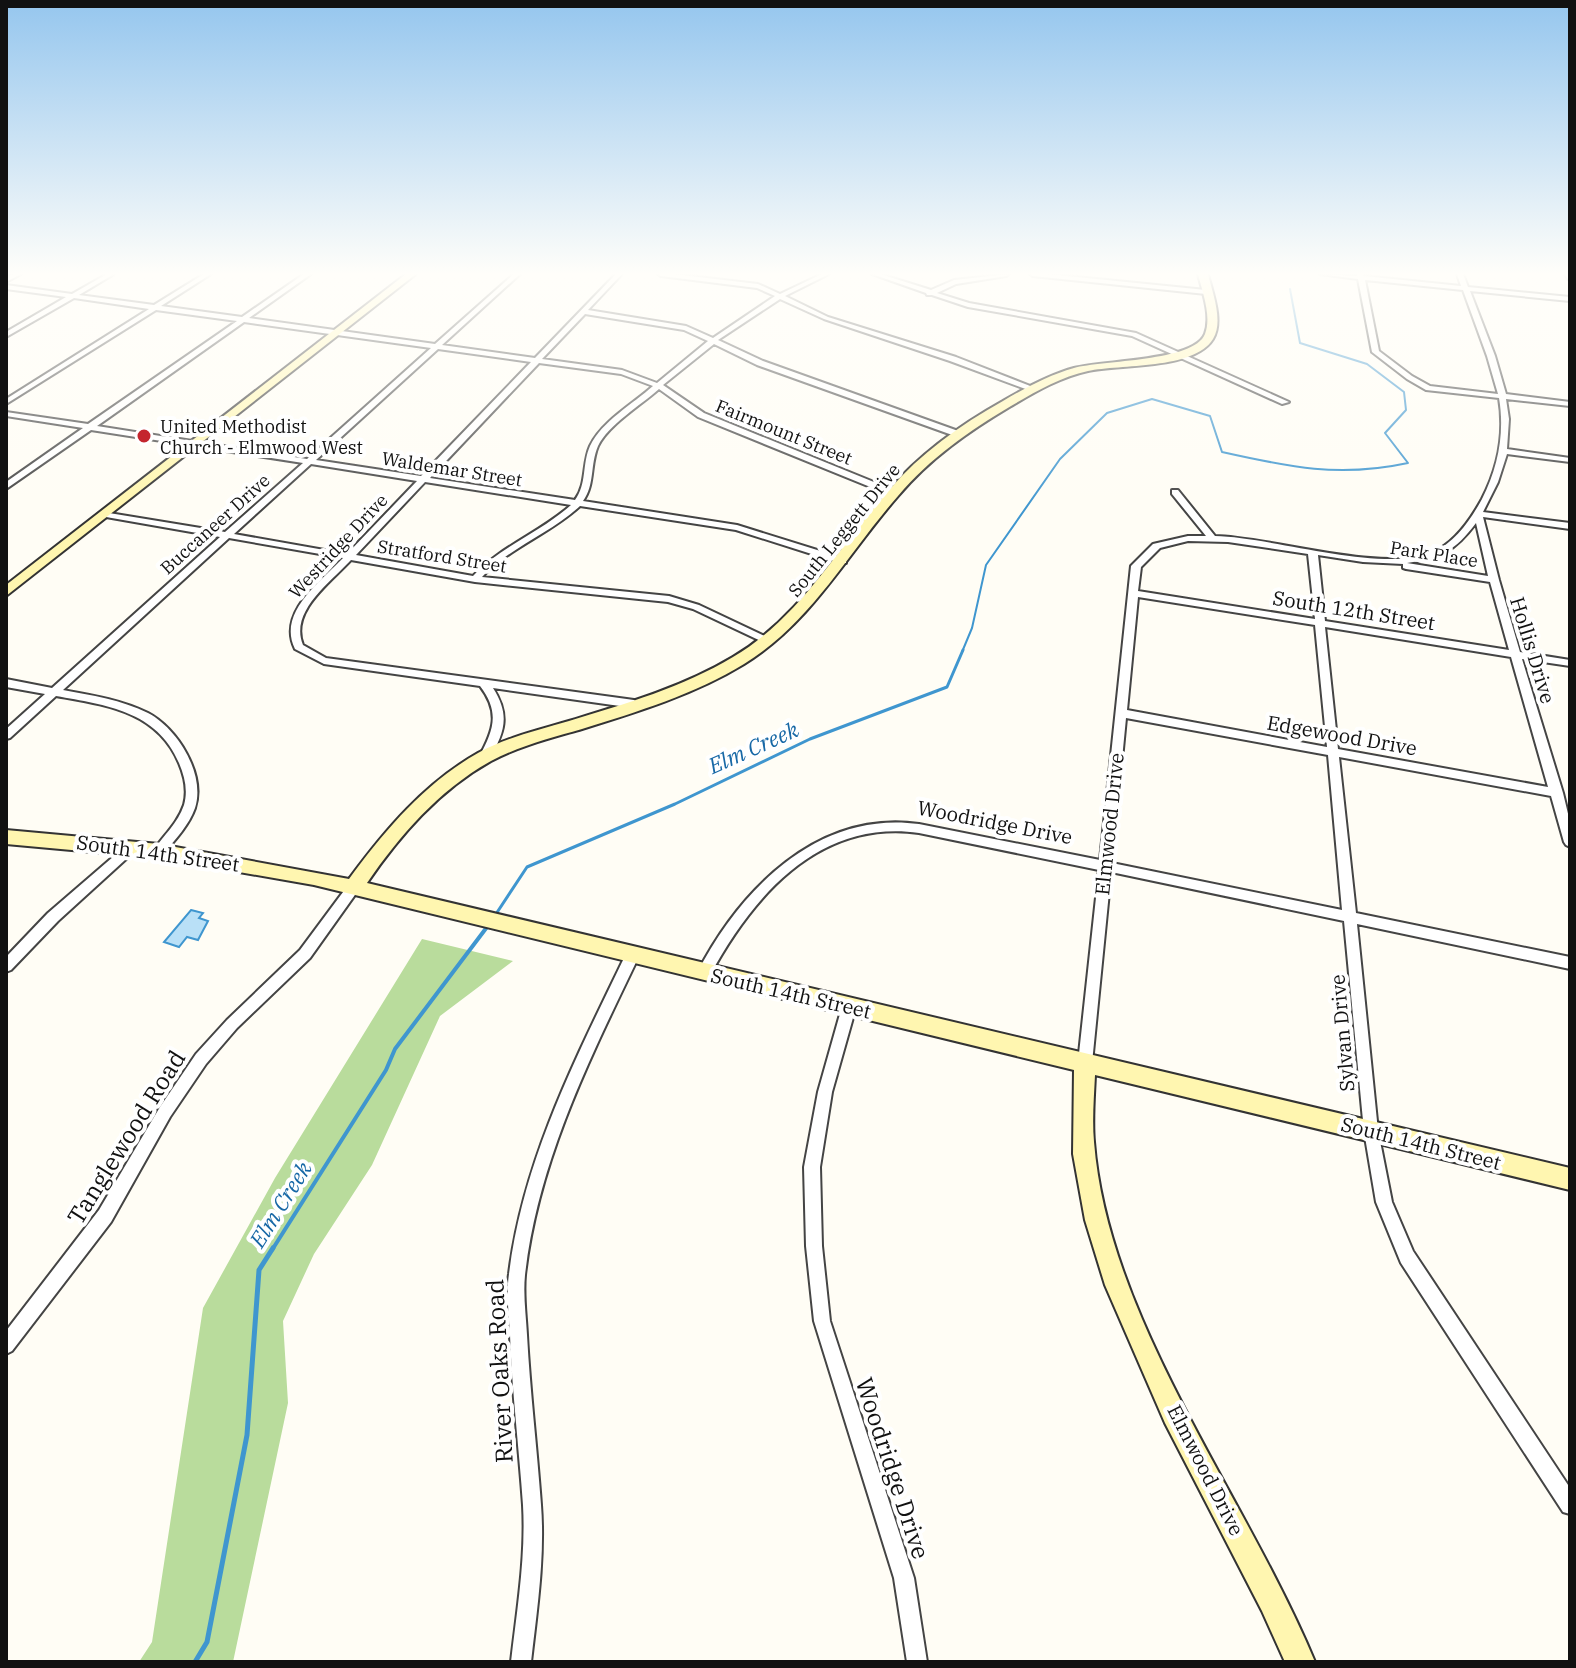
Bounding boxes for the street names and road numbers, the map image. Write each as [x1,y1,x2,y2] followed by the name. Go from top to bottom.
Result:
[712,394,856,470] street label: Fairmount Street
[380,447,524,491] street label: Waldemar Street
[783,459,905,601] street label: South Leggett Drive
[155,469,275,579] street label: Buccaneer Drive
[284,489,392,603] street label: Westridge Drive
[376,534,508,578] street label: Stratford Street
[1388,536,1480,572] street label: Park Place
[1271,584,1437,636] street label: South 12th Street
[1504,593,1562,707] street label: Hollis Drive
[1265,709,1419,761] street label: Edgewood Drive
[1088,751,1130,897] street label: Elmwood Drive
[915,794,1075,850] street label: Woodridge Drive
[75,828,241,878] street label: South 14th Street
[708,961,874,1025] street label: South 14th Street
[1323,973,1361,1093] street label: Sylvan Drive
[60,1044,192,1230] street label: Tanglewood Road
[1338,1110,1504,1176] street label: South 14th Street
[478,1278,520,1464] street label: River Oaks Road
[849,1373,937,1563] street label: Woodridge Drive
[1161,1400,1251,1540] street label: Elmwood Drive

